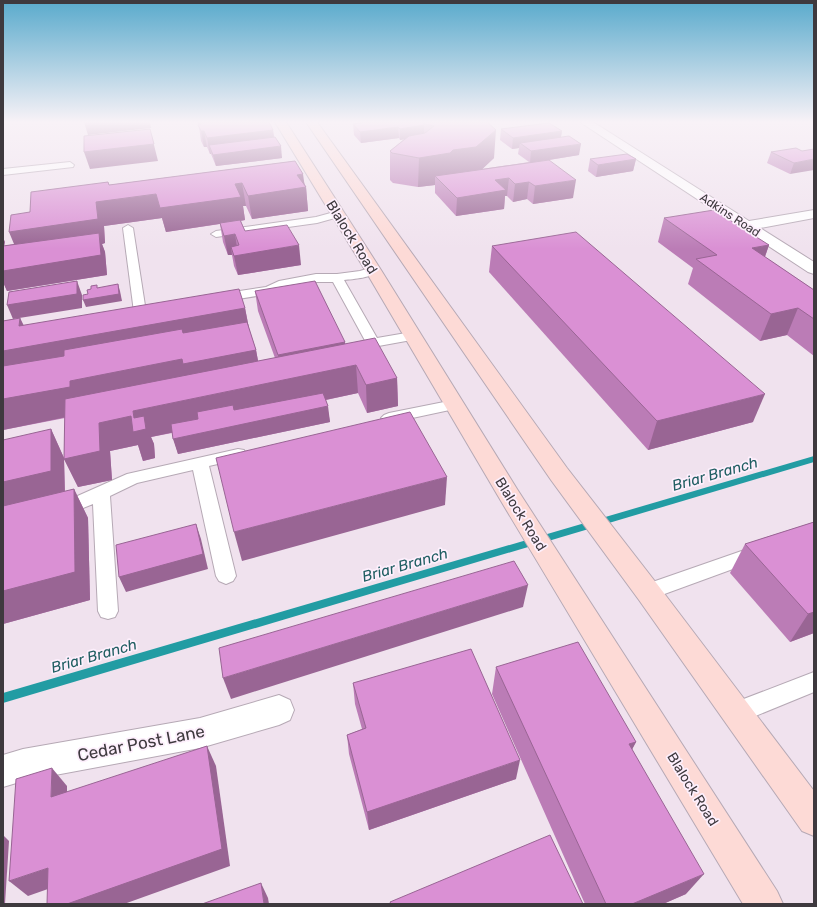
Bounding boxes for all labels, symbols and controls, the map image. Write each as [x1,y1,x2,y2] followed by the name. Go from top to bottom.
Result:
[697,190,763,240] street label: Adkins Road
[322,197,381,277] street label: Blalock Road
[670,453,760,495] water label: Briar Branch
[491,474,550,554] street label: Blalock Road
[360,544,450,586] water label: Briar Branch
[49,635,139,677] water label: Briar Branch
[76,721,206,765] street label: Cedar Post Lane
[663,749,722,829] street label: Blalock Road

